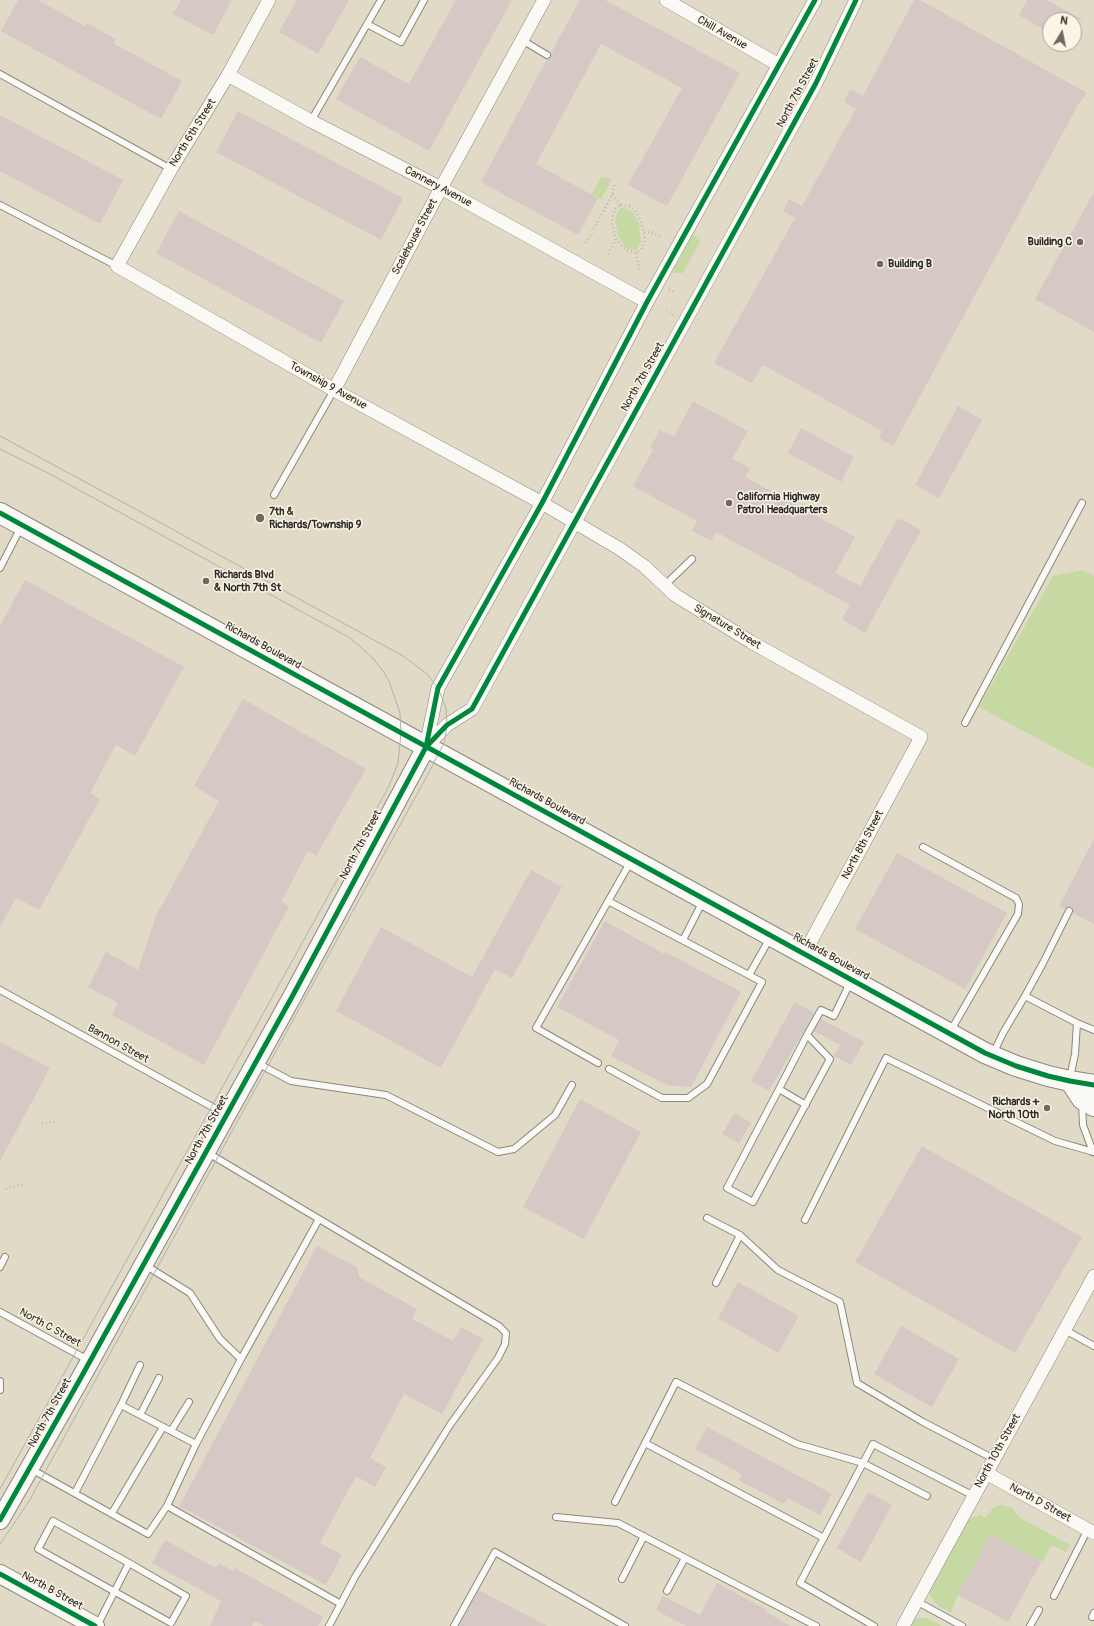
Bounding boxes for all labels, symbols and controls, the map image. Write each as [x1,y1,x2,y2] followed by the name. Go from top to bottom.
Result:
[1042,12,1082,52] north arrow
[695,13,749,53] street label: Chill Avenue
[1059,14,1069,28] text: N
[774,56,822,130] street label: North 7th Street
[167,97,219,169] street label: North 6th Street
[402,164,474,210] street label: Cannery Avenue
[389,197,441,277] street label: Scalehouse Street
[1027,235,1072,249] place label: Building C
[1075,237,1085,247] marker: Building C
[888,257,932,271] place label: Building B
[875,259,885,269] marker: Building B
[619,340,667,414] street label: North 7th Street
[287,359,369,413] street label: Township 9 Avenue
[737,490,827,516] place label: California Highway Patrol Headquarters
[724,498,734,508] marker: California Highway Patrol Headquarters
[269,505,361,531] place label: 7th & Richards/Township 9
[254,512,266,524] marker: 7th & Richards/Township 9
[214,568,281,594] place label: Richards Blvd & North 7th St
[201,576,211,586] marker: Richards Blvd & North 7th St
[691,602,763,652] street label: Signature Street
[222,620,304,672] street label: Richards Boulevard
[506,776,588,828] street label: Richards Boulevard
[337,808,385,882] street label: North 7th Street
[839,808,887,882] street label: North 8th Street
[790,931,872,983] street label: Richards Boulevard
[85,1022,151,1066] street label: Bannon Street
[183,1093,231,1167] street label: North 7th Street
[988,1095,1039,1121] place label: Richards + North 10th
[1042,1103,1052,1113] marker: Richards + North 10th
[17,1306,83,1350] street label: North C Street
[26,1376,74,1450] street label: North 7th Street
[972,1412,1024,1490] street label: North 10th Street
[1007,1481,1073,1525] street label: North D Street
[19,1569,85,1613] street label: North B Street

